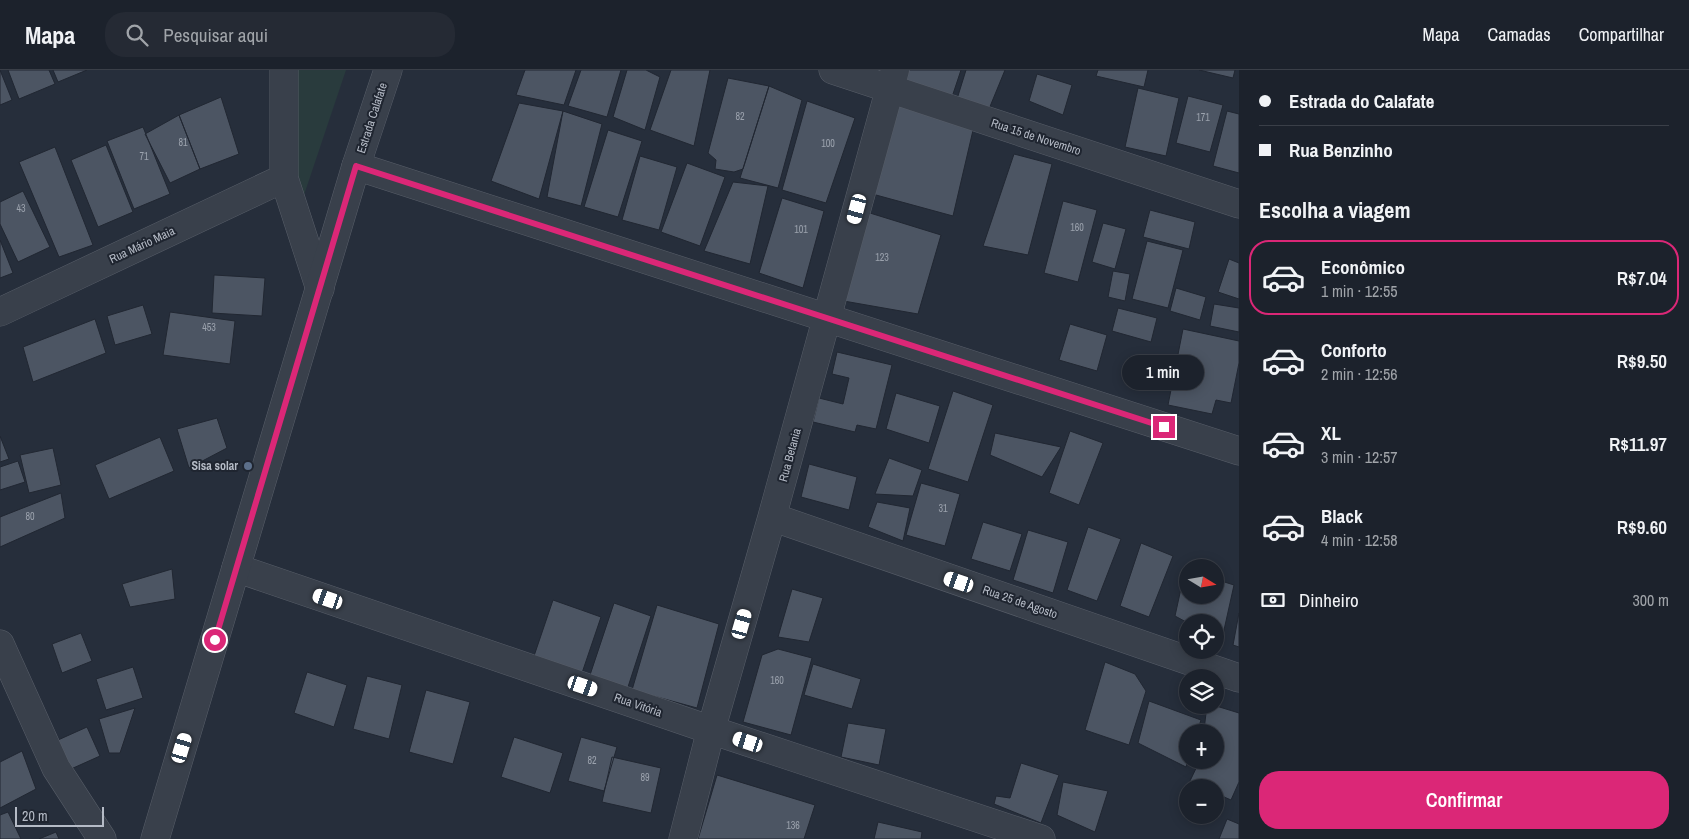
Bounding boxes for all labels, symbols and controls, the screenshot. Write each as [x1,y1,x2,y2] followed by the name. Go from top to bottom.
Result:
[105,12,455,57] search box
[25,19,75,51] text: Mapa
[123,21,151,49] icon: search
[163,22,268,48] text: Pesquisar aqui
[1423,22,1460,47] text: Mapa
[1488,22,1551,47] text: Camadas
[1579,22,1664,47] text: Compartilhar
[353,81,391,155] street label: Estrada Calafate
[1289,88,1434,114] text: Estrada do Calafate
[735,110,745,123] house number: 82
[1196,111,1210,124] house number: 171
[989,115,1083,159] street label: Rua 15 de Novembro
[178,136,188,149] house number: 81
[821,137,835,150] house number: 100
[1289,137,1393,163] text: Rua Benzinho
[139,150,149,163] house number: 71
[845,193,868,225] car
[1259,195,1410,225] text: Escolha a viagem
[16,202,26,215] house number: 43
[1070,221,1084,234] house number: 160
[107,223,178,267] street label: Rua Mário Maia
[794,223,808,236] house number: 101
[875,251,889,264] house number: 123
[1321,254,1405,280] text: Econômico
[1261,255,1306,300] icon: car
[1617,265,1667,291] text: R$7.04
[1321,280,1398,302] text: 1 min · 12:55
[202,321,216,334] house number: 453
[1321,337,1387,363] text: Conforto
[1261,338,1306,383] icon: car
[1617,348,1667,374] text: R$9.50
[1123,354,1205,390] callout: 1 min
[1146,361,1180,383] text: 1 min
[1321,363,1398,385] text: 2 min · 12:56
[1153,416,1175,438] route end
[1321,420,1341,446] text: XL
[1261,421,1306,466] icon: car
[775,426,805,483] street label: Rua Betania
[1609,431,1667,457] text: R$11.97
[1321,446,1398,468] text: 3 min · 12:57
[191,458,238,474] place label: Sisa solar
[242,460,254,472] marker: Sisa solar
[938,502,948,515] house number: 31
[1321,503,1363,529] text: Black
[1261,504,1306,549] icon: car
[25,510,35,523] house number: 80
[1617,514,1667,540] text: R$9.60
[1321,529,1398,551] text: 4 min · 12:58
[1179,559,1224,604] north arrow
[1179,559,1224,824] map controls
[942,570,975,594] car
[980,582,1060,622] street label: Rua 25 de Agosto
[1259,586,1287,614] icon: cash
[311,587,344,611] car
[1299,587,1359,613] text: Dinheiro
[1633,589,1669,611] text: 300 m
[730,608,753,640] car
[1179,614,1224,659] button: locate
[204,629,226,651] route start
[1179,669,1224,714] button: layers
[566,674,599,698] car
[770,674,784,687] house number: 160
[612,689,665,721] street label: Rua Vitória
[1179,724,1224,769] button: +
[731,730,764,754] car
[170,731,193,765] car
[587,754,597,767] house number: 82
[640,771,650,784] house number: 89
[1259,771,1669,829] button: Confirmar
[1179,779,1224,824] button: −
[15,804,104,827] scale bar
[22,807,48,825] text: 20 m
[786,819,800,832] house number: 136

